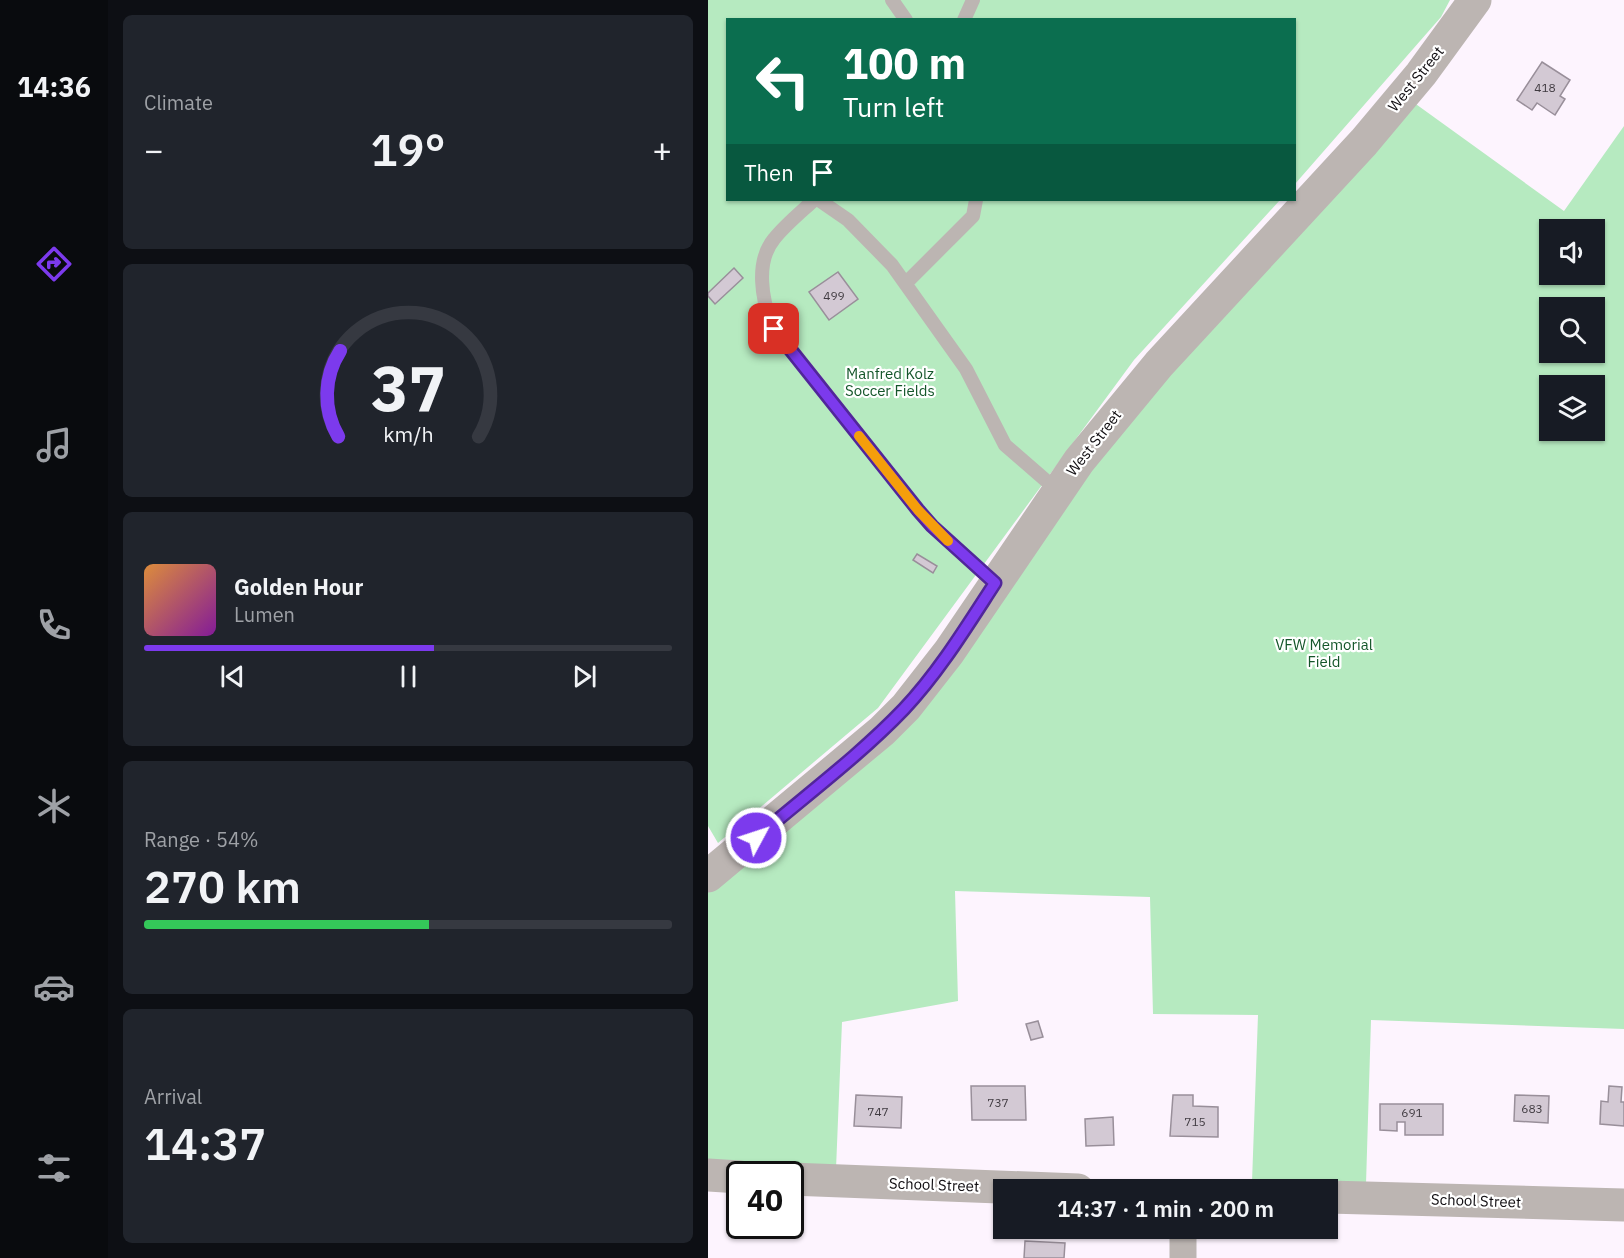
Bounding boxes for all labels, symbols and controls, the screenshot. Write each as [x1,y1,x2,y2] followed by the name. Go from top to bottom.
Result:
[843,36,966,91] text: 100 m
[744,42,822,120] icon: left
[1384,42,1448,115] street label: West Street
[17,69,91,104] text: 14:36
[1534,80,1556,95] house number: 418
[144,89,213,116] text: Climate
[843,89,944,124] text: Turn left
[370,120,446,178] text: 19°
[144,128,164,171] text: −
[652,128,672,171] text: +
[806,156,839,189] icon: arrive
[744,158,794,187] text: Then
[1539,219,1605,441] map controls
[1539,219,1605,285] button: sound
[33,243,75,285] icon: directions
[823,288,845,303] house number: 499
[1539,297,1605,363] button: search
[748,303,799,354] pin
[757,312,790,345] icon: arrive
[371,348,445,429] text: 37
[845,364,935,400] park label: Manfred Kolz Soccer Fields
[1539,375,1605,441] button: layers
[1062,406,1125,479] street label: West Street
[383,421,433,449] text: km/h
[33,424,75,466] icon: music
[234,572,363,601] text: Golden Hour
[234,601,295,628] text: Lumen
[33,604,75,646] icon: phone
[1275,635,1373,671] park label: VFW Memorial Field
[216,660,249,693] icon: previous
[392,660,425,693] icon: pause
[568,660,601,693] icon: next
[33,785,75,827] icon: climate
[724,806,788,870] position arrow
[144,826,259,853] text: Range · 54%
[144,857,301,915] text: 270 km
[33,966,75,1008] icon: car
[144,1083,202,1110] text: Arrival
[987,1095,1009,1110] house number: 737
[1521,1101,1543,1116] house number: 683
[867,1104,889,1119] house number: 747
[1401,1105,1423,1120] house number: 691
[144,1114,266,1172] text: 14:37
[1184,1114,1206,1129] house number: 715
[33,1147,75,1189] icon: filters
[726,1161,804,1239] speed limit sign: 40
[889,1173,980,1196] street label: School Street
[1431,1189,1522,1212] street label: School Street
[1057,1194,1274,1223] text: 14:37 · 1 min · 200 m

